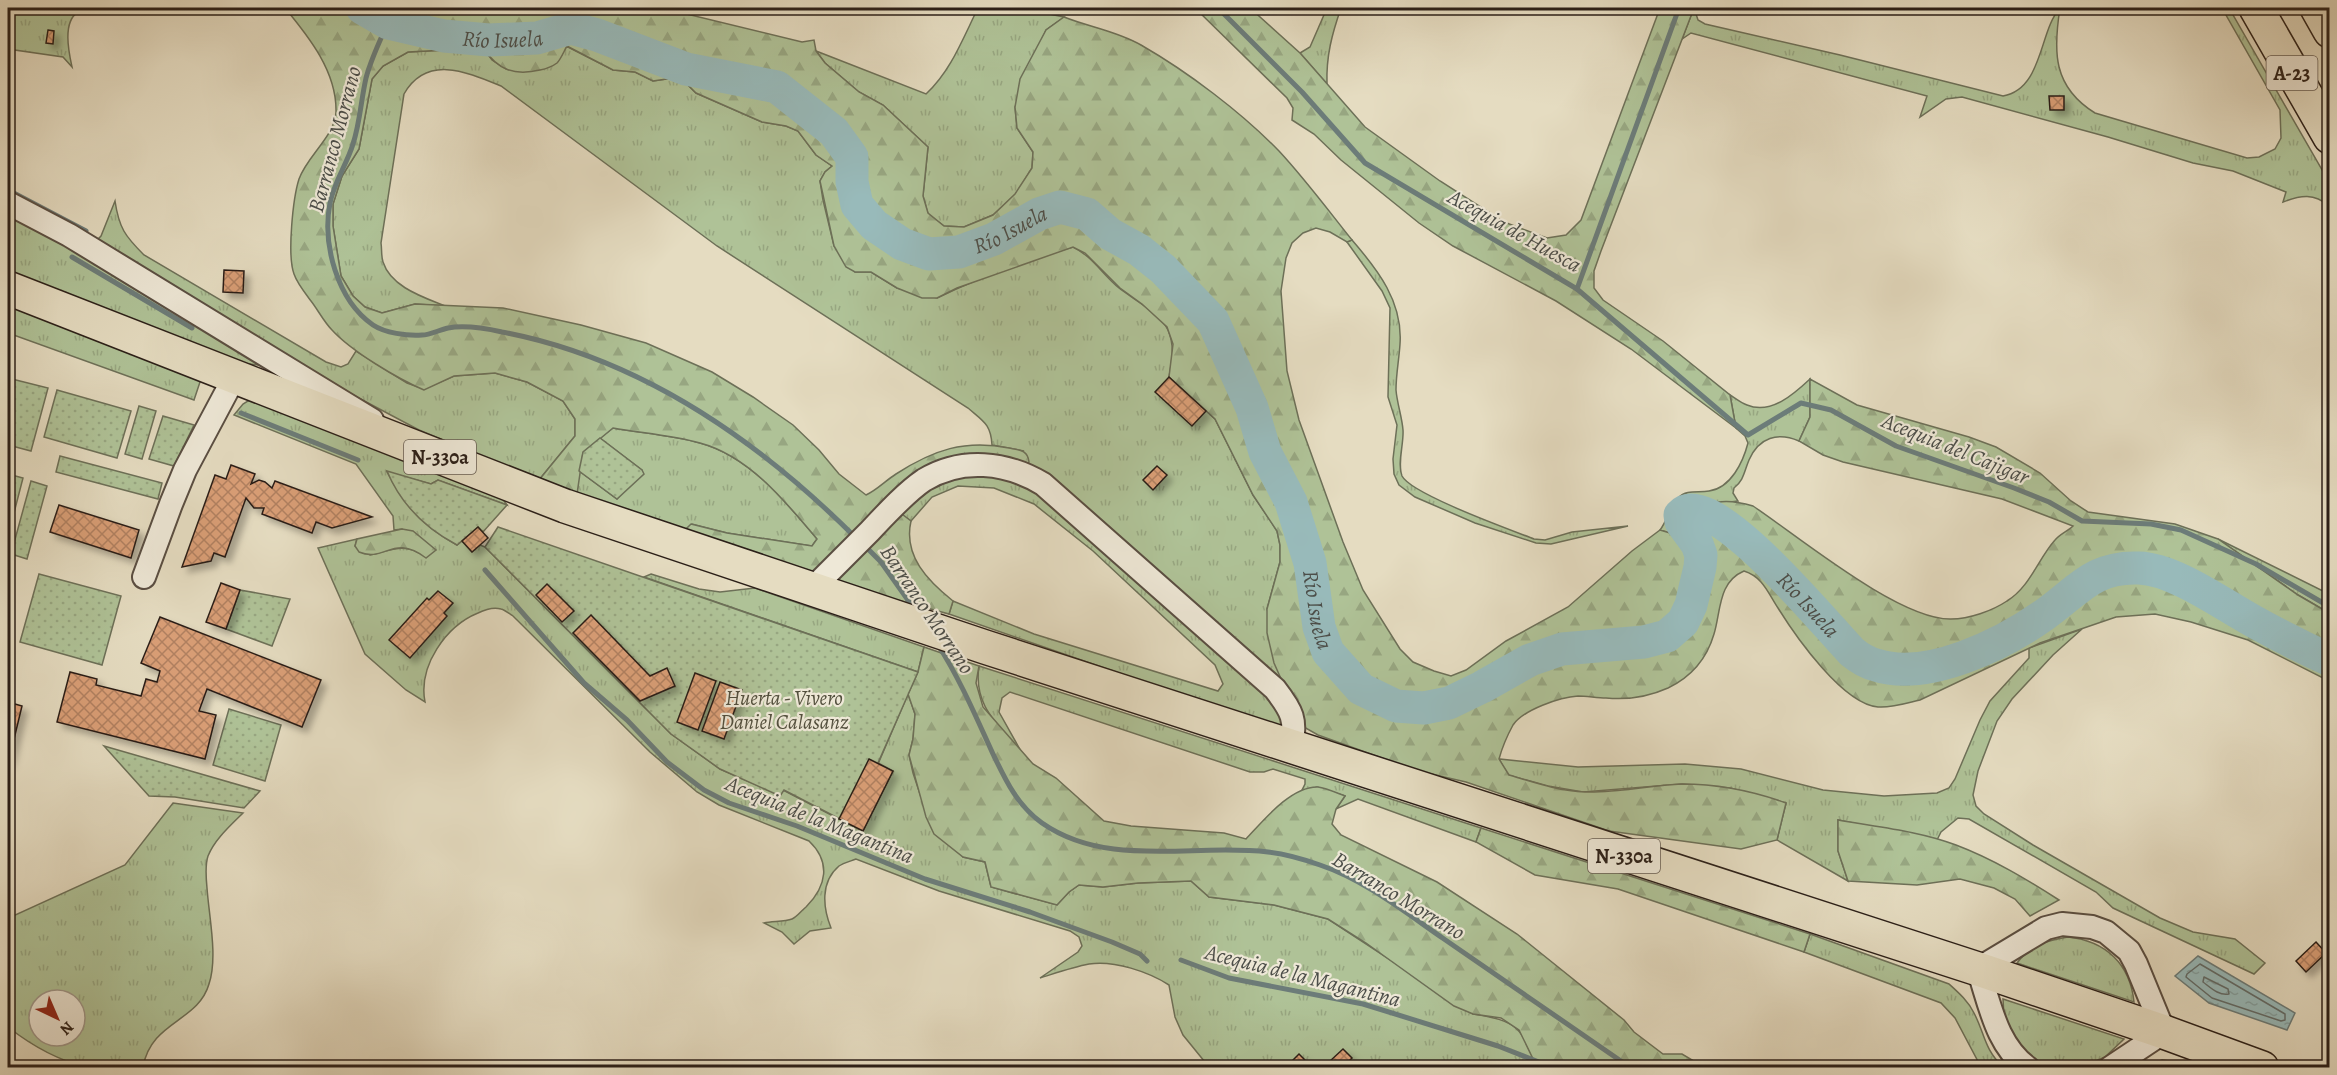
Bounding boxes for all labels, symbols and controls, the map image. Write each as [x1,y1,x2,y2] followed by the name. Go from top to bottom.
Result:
[461,23,547,56] water label: Río Isuela
[2266,56,2318,90] road number: A-23
[301,63,369,215] water label: Barranco Morrano
[1442,181,1586,280] water label: Acequia de Huesca
[969,198,1051,261] water label: Río Isuela
[1877,405,2035,493] water label: Acequia del Cajigar
[404,440,476,474] road number: N-330a
[873,539,982,680] water label: Barranco Morrano
[1770,565,1846,645] water label: Río Isuela
[1295,568,1340,654] water label: Río Isuela
[720,684,849,736] park label: Huerta - Vivero Daniel Calasanz
[720,768,918,871] water label: Acequia de la Magantina
[1588,839,1660,873] road number: N-330a
[1327,844,1470,947] water label: Barranco Morrano
[1201,937,1403,1015] water label: Acequia de la Magantina
[27,988,87,1048] north arrow
[55,1016,79,1040] text: N

